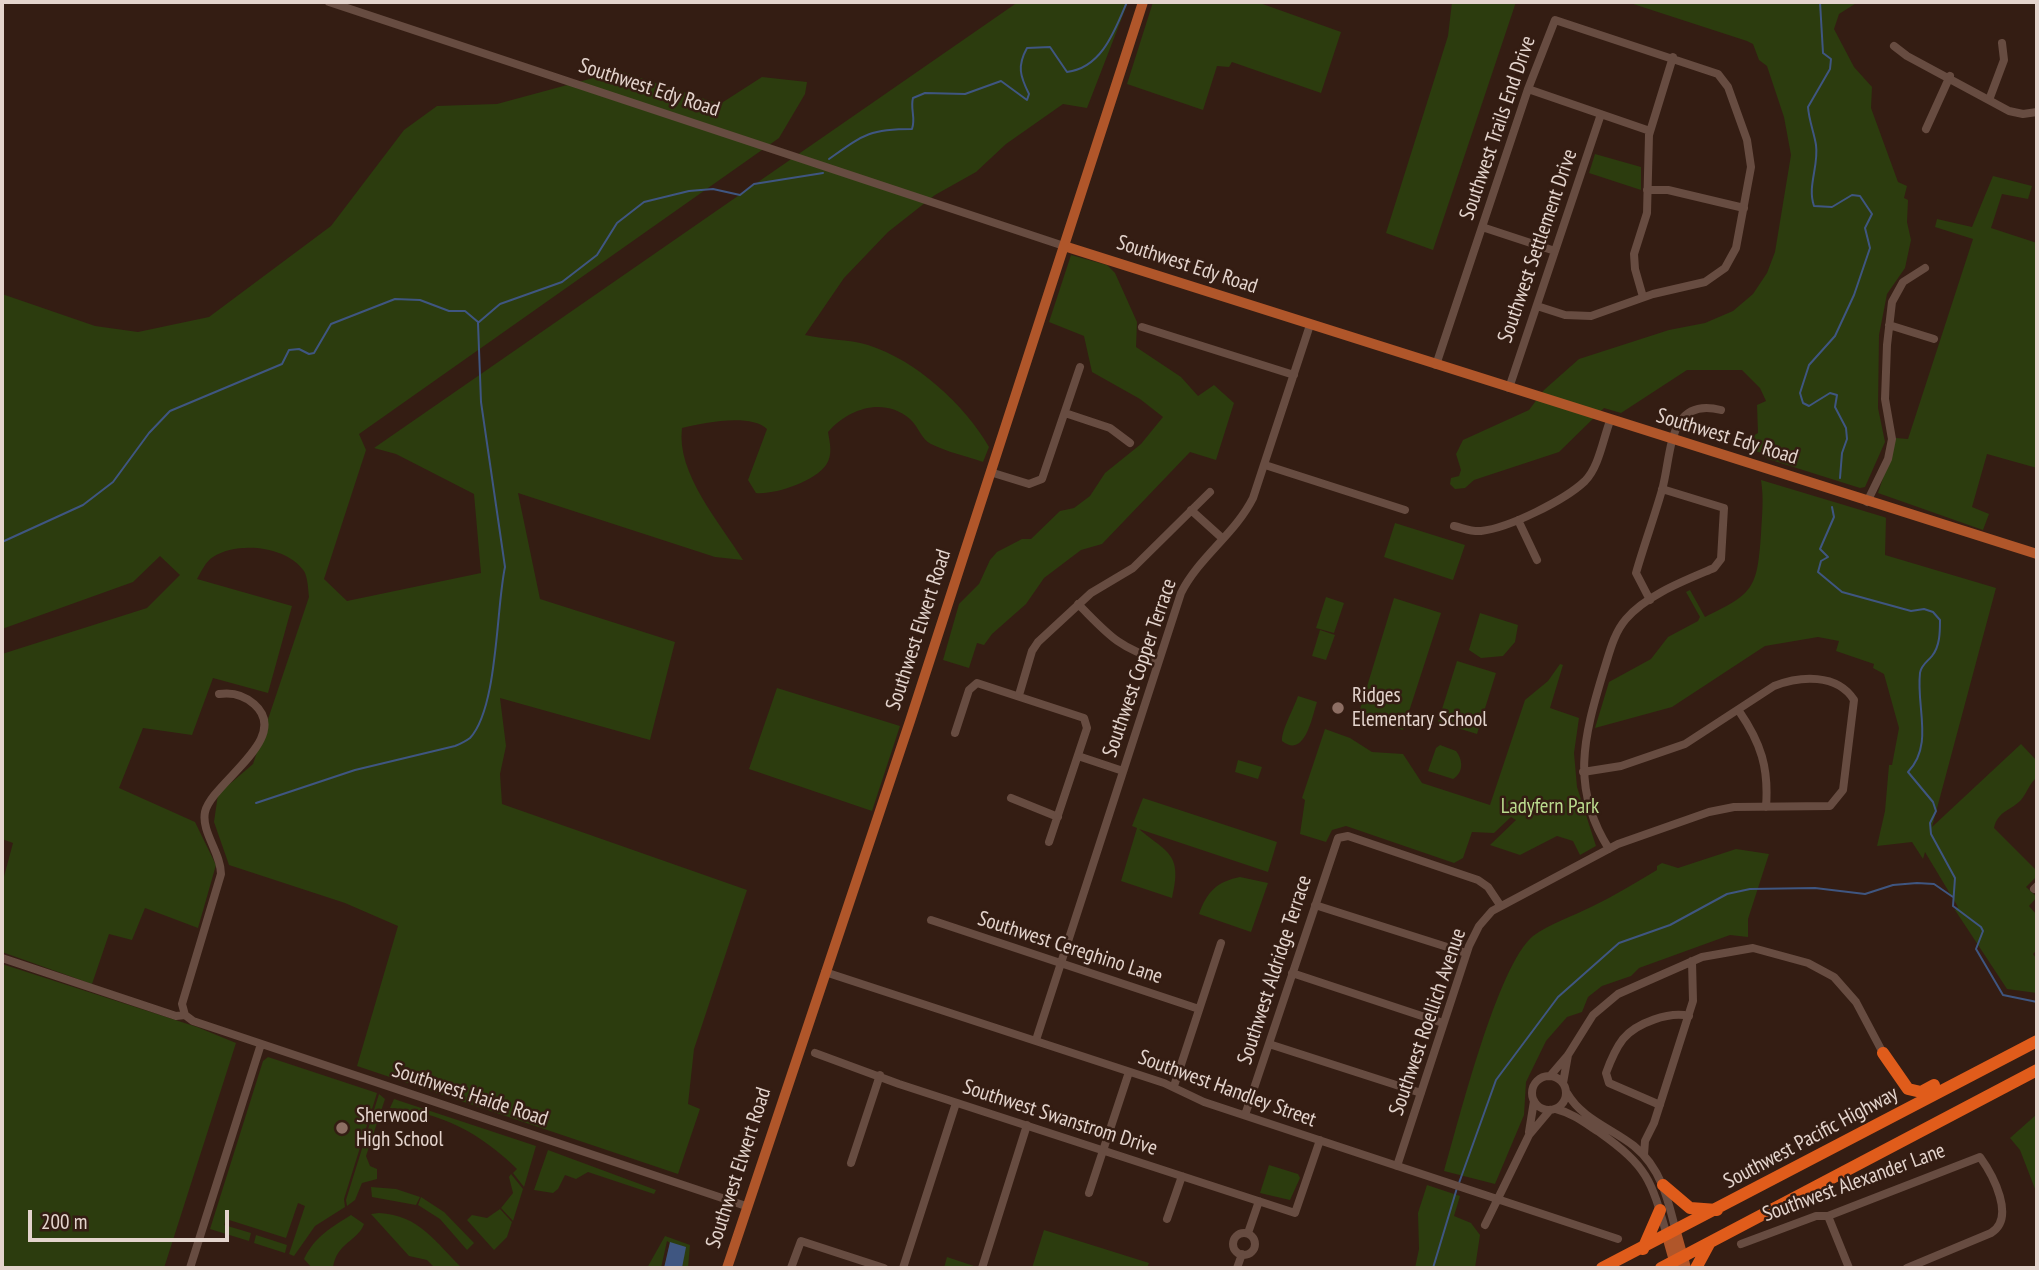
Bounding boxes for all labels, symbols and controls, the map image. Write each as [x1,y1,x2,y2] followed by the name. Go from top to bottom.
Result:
[1455,33,1541,223] street label: Southwest Trails End Drive
[575,53,723,123] street label: Southwest Edy Road
[1493,146,1583,346] street label: Southwest Settlement Drive
[1113,230,1261,300] street label: Southwest Edy Road
[1653,404,1801,470] street label: Southwest Edy Road
[881,546,957,714] street label: Southwest Elwert Road
[1098,575,1182,761] street label: Southwest Copper Terrace
[1352,683,1487,733] place label: Ridges Elementary School
[1330,700,1346,716] marker: Ridges Elementary School
[1501,794,1599,820] park label: Ladyfern Park
[1233,872,1317,1068] street label: Southwest Aldridge Terrace
[974,906,1166,990] street label: Southwest Cereghino Lane
[1384,925,1472,1119] street label: Southwest Roellich Avenue
[1135,1045,1319,1133] street label: Southwest Handley Street
[389,1058,551,1132] street label: Southwest Haide Road
[959,1075,1161,1161] street label: Southwest Swanstrom Drive
[1720,1081,1902,1195] street label: Southwest Pacific Highway
[701,1084,777,1252] street label: Southwest Elwert Road
[356,1103,443,1153] place label: Sherwood High School
[334,1120,350,1136] marker: Sherwood High School
[1759,1138,1949,1228] street label: Southwest Alexander Lane
[32,1196,233,1240] scale bar
[41,1208,87,1235] text: 200 m

